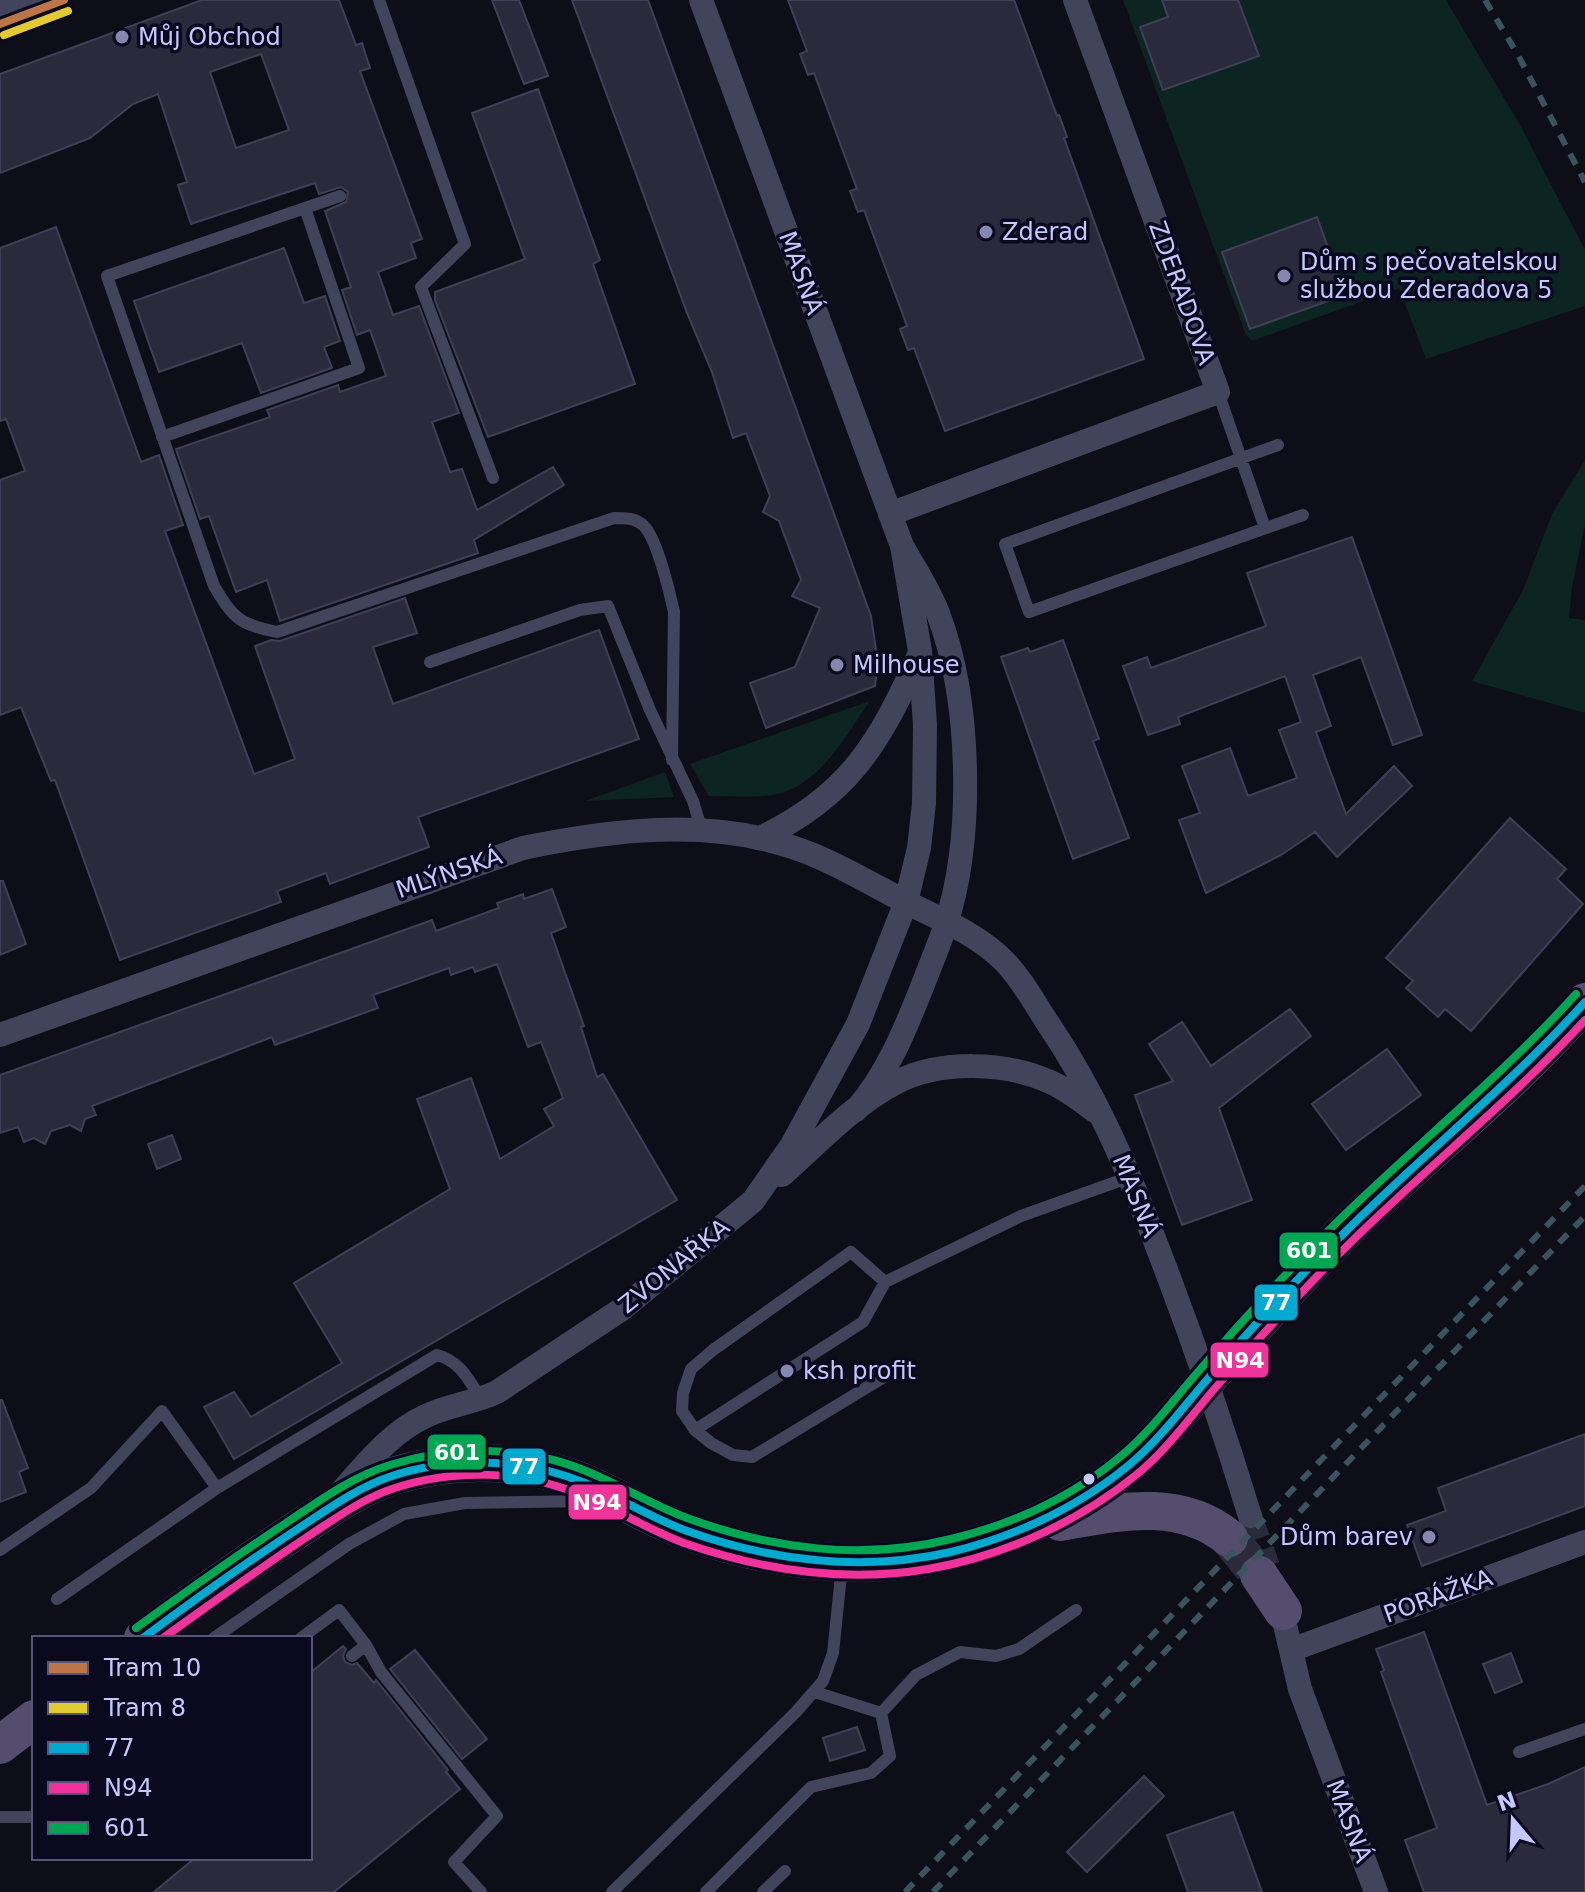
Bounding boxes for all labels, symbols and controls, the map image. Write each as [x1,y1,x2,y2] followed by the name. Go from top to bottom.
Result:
[138,23,281,51] place label: Můj Obchod
[113,28,131,46] marker: Můj Obchod
[1002,218,1088,246] place label: Zderad
[1143,218,1221,369] street label: ZDERADOVA
[977,223,995,241] marker: Zderad
[773,227,830,319] street label: MASNÁ
[1300,248,1558,304] place label: Dům s pečovatelskou službou Zderadova 5
[1275,267,1293,285] marker: Dům s pečovatelskou službou Zderadova 5
[853,651,959,679] place label: Milhouse
[828,656,846,674] marker: Milhouse
[392,841,506,904] street label: MLÝNSKÁ
[1107,1150,1166,1242] street label: MASNÁ
[612,1212,735,1319] street label: ZVONAŘKA
[1278,1231,1339,1270] line badge: 601
[1286,1238,1332,1263] text: 601
[1253,1283,1299,1322] line badge: 77
[1261,1290,1291,1315] text: 77
[1209,1341,1270,1379] line badge: N94
[1215,1348,1265,1373] text: N94
[803,1357,916,1385] place label: ksh profit
[778,1362,796,1380] marker: ksh profit
[426,1433,487,1471] line badge: 601
[434,1440,480,1465] text: 601
[501,1447,547,1486] line badge: 77
[509,1454,539,1479] text: 77
[1081,1471,1097,1487] unlabelled marker
[567,1483,628,1521] line badge: N94
[572,1490,622,1515] text: N94
[1280,1523,1413,1551] place label: Dům barev
[1420,1528,1438,1546] marker: Dům barev
[1379,1562,1497,1629] street label: PORÁŽKA
[32,1636,312,1860] legend
[103,1654,201,1682] text: Tram 10
[103,1694,186,1722] text: Tram 8
[104,1734,135,1762] text: 77
[104,1774,153,1802] text: N94
[1320,1775,1379,1867] street label: MASNÁ
[1473,1780,1553,1860] north arrow
[1494,1787,1519,1816] text: N
[104,1814,150,1842] text: 601

